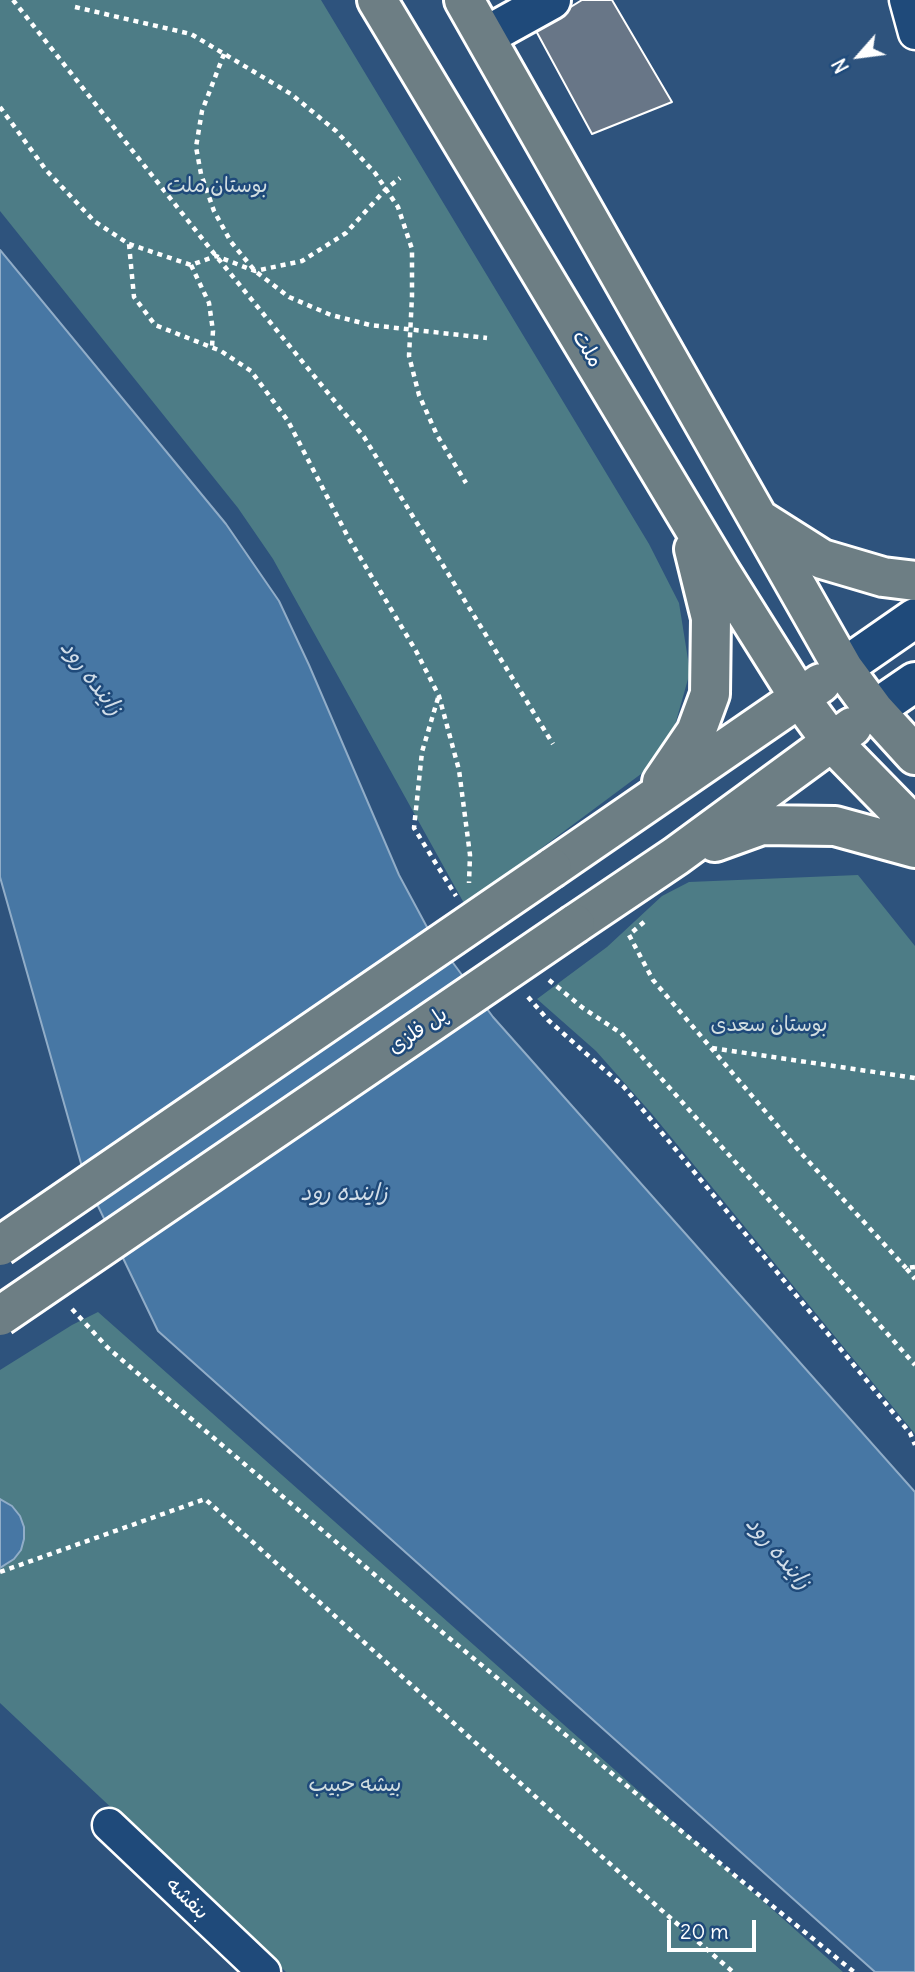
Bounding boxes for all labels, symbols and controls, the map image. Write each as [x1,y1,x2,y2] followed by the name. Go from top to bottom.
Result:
[824,21,894,91] north arrow
[827,54,854,77] text: N
[166,173,268,199] park label: بوستان ملت
[566,326,608,372] street label: ملت
[54,635,128,721] water label: زاینده رود
[383,1002,453,1060] street label: پل فلزی
[710,1012,828,1038] park label: بوستان سعدی
[300,1179,388,1207] water label: زاینده رود
[739,1511,817,1595] water label: زاینده رود
[309,1772,401,1798] park label: بیشه حبیب
[160,1873,214,1925] street label: بنفشه
[670,1906,759,1950] scale bar
[680,1918,729,1945] text: 20 m

